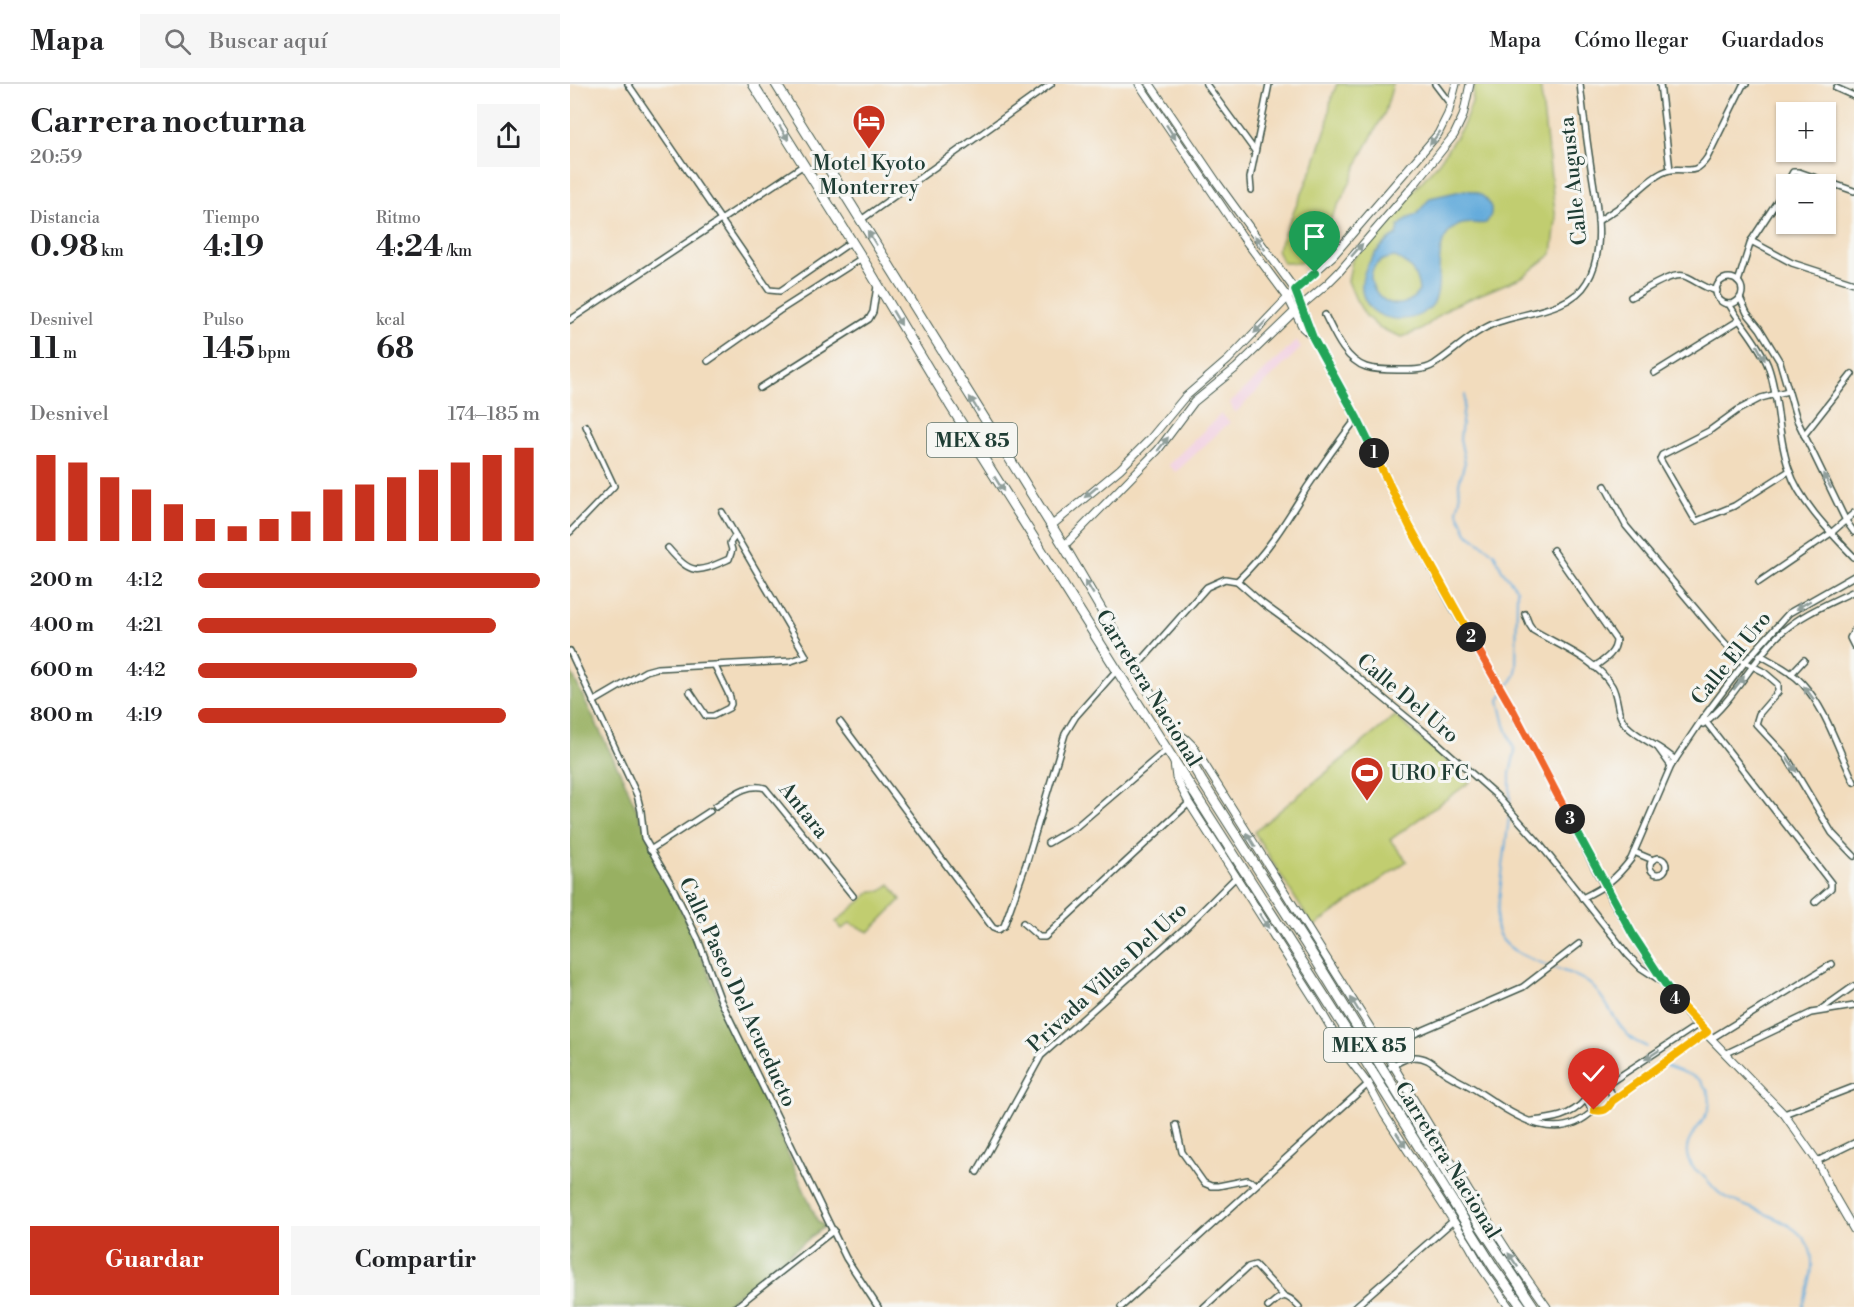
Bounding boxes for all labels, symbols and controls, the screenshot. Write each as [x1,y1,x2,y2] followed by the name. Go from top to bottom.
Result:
[140,14,560,68] search box
[30,24,104,59] text: Mapa
[161,25,194,58] icon: search
[209,28,328,55] text: Buscar aquí
[1489,28,1541,54] text: Mapa
[1574,28,1689,54] text: Cómo llegar
[1722,28,1824,54] text: Guardados
[30,102,306,143] text: Carrera nocturna
[1776,102,1836,234] map controls
[1776,102,1836,162] button: +
[851,103,887,150] hotel icon: Motel Kyoto Monterrey
[477,104,540,167] button: share
[1554,115,1594,247] street label: Calle Augusta
[1166,124,1177,141] one-way arrow
[778,125,790,141] one-way arrow
[1429,130,1441,145] one-way arrow
[30,145,82,170] text: 20:59
[812,151,926,201] place label: Motel Kyoto Monterrey
[1776,174,1836,234] button: −
[30,208,100,228] text: Distancia
[203,208,260,228] text: Tiempo
[376,208,421,228] text: Ritmo
[1289,211,1340,273] pin
[1298,220,1331,253] icon: arrive
[30,228,98,266] text: 0.98
[203,228,264,266] text: 4:19
[376,228,443,266] text: 4:24
[866,230,877,246] one-way arrow
[1255,236,1267,251] one-way arrow
[98,241,124,261] text: km
[443,241,472,261] text: /km
[1350,243,1363,258] one-way arrow
[892,309,902,326] one-way arrow
[30,310,93,330] text: Desnivel
[203,310,244,330] text: Pulso
[376,310,405,330] text: kcal
[1253,319,1267,334] one-way arrow
[30,330,60,368] text: 11
[203,330,255,368] text: 145
[376,330,414,368] text: 68
[60,343,77,363] text: m
[255,343,290,363] text: bpm
[1756,345,1766,362] one-way arrow
[969,396,980,412] one-way arrow
[30,402,109,427] text: Desnivel
[448,402,540,427] text: 174–185 m
[927,423,1017,457] road number: MEX 85
[1157,436,1169,452] one-way arrow
[1359,438,1389,468] pin: 1
[1370,443,1378,463] text: 1
[1822,472,1832,489] one-way arrow
[993,476,1004,492] one-way arrow
[1083,486,1099,499] one-way arrow
[30,568,93,593] text: 200 m
[126,568,163,593] text: 4:12
[1083,579,1094,595] one-way arrow
[1794,600,1811,610] one-way arrow
[1089,605,1207,772] street label: Carretera Nacional
[1686,606,1777,711] street label: Calle El Uro
[30,613,94,638] text: 400 m
[126,613,163,638] text: 4:21
[1456,622,1486,652] pin: 2
[1466,627,1476,647] text: 2
[1351,648,1464,749] street label: Calle Del Uro
[30,658,93,683] text: 600 m
[126,658,166,683] text: 4:42
[1732,676,1744,691] one-way arrow
[1804,685,1816,700] one-way arrow
[30,703,93,728] text: 800 m
[126,703,162,728] text: 4:19
[1349,755,1385,802] sports icon: URO FC
[1786,757,1798,773] one-way arrow
[1390,761,1469,787] place label: URO FC
[772,776,834,844] street label: Antara
[1555,804,1585,834] pin: 3
[1565,809,1575,829] text: 3
[1246,831,1257,848] one-way arrow
[672,874,802,1111] street label: Calle Paseo Del Acueducto
[1022,897,1193,1059] street label: Privada Villas Del Uro
[1259,913,1270,929] one-way arrow
[1660,984,1690,1014] pin: 4
[1670,989,1680,1009] text: 4
[1350,996,1361,1013] one-way arrow
[1324,1028,1414,1062] road number: MEX 85
[1568,1048,1619,1110] pin
[1643,1050,1660,1061] one-way arrow
[1577,1057,1610,1090] icon: check
[1388,1077,1506,1244] street label: Carretera Nacional
[1395,1132,1406,1148] one-way arrow
[30,1226,279,1295] button: Guardar
[291,1226,540,1295] button: Compartir
[1507,1252,1519,1268] one-way arrow

